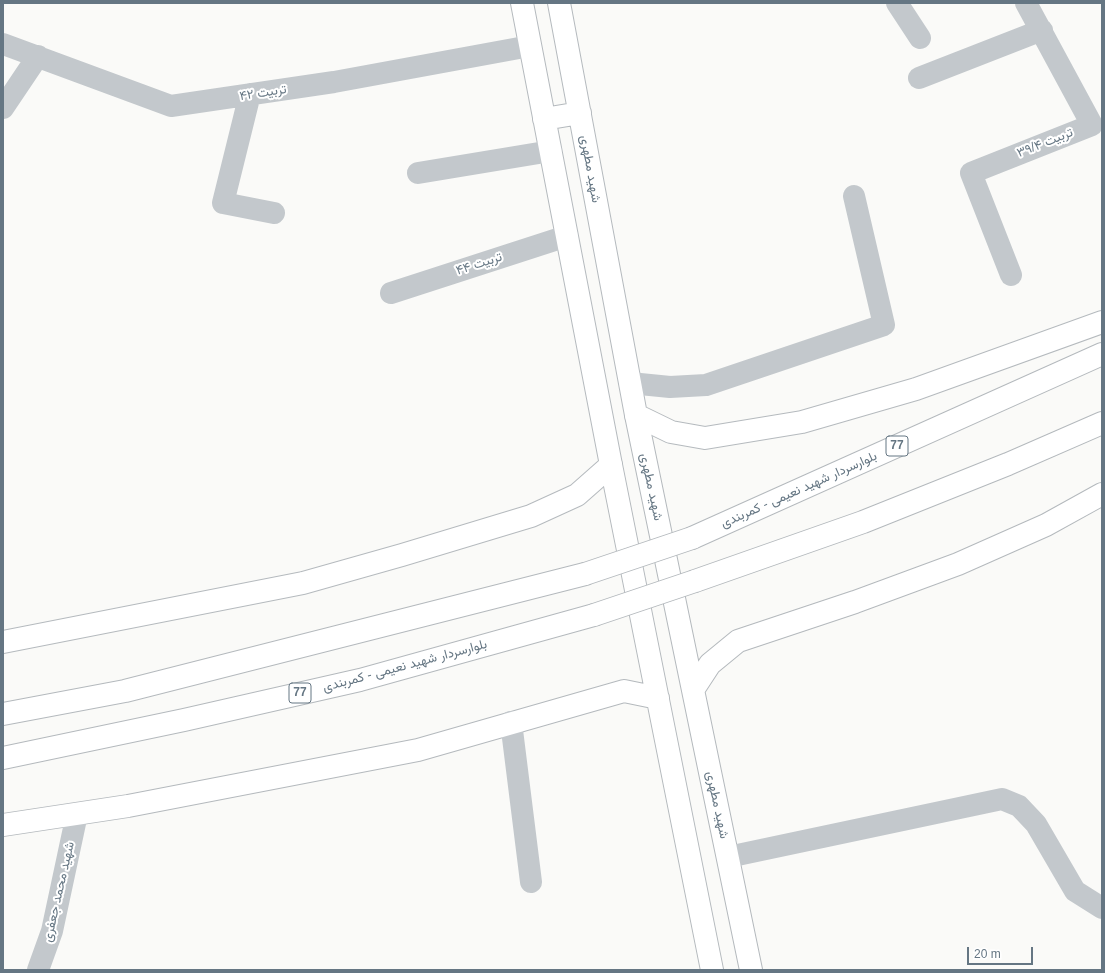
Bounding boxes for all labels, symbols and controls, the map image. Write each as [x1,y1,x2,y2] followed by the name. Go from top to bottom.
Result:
[238,82,288,104] street label: تربیت ۴۲
[1015,125,1075,161] street label: تربيت ۳۹/۴
[576,134,604,204] street label: شهید مطهری
[454,249,504,279] street label: تربیت ۴۴
[886,436,908,456] road number: 77
[718,448,880,532] street label: بلوارسردار شهید نعیمی - کمربندی
[636,452,666,522] street label: شهید مطهری
[321,637,489,695] street label: بلوارسردار شهید نعیمی - کمربندی
[289,683,311,703] road number: 77
[702,770,732,840] street label: شهید مطهری
[40,840,78,944] street label: شهید محمد جعفری
[969,939,1035,965] scale bar
[974,947,1001,961] text: 20 m

